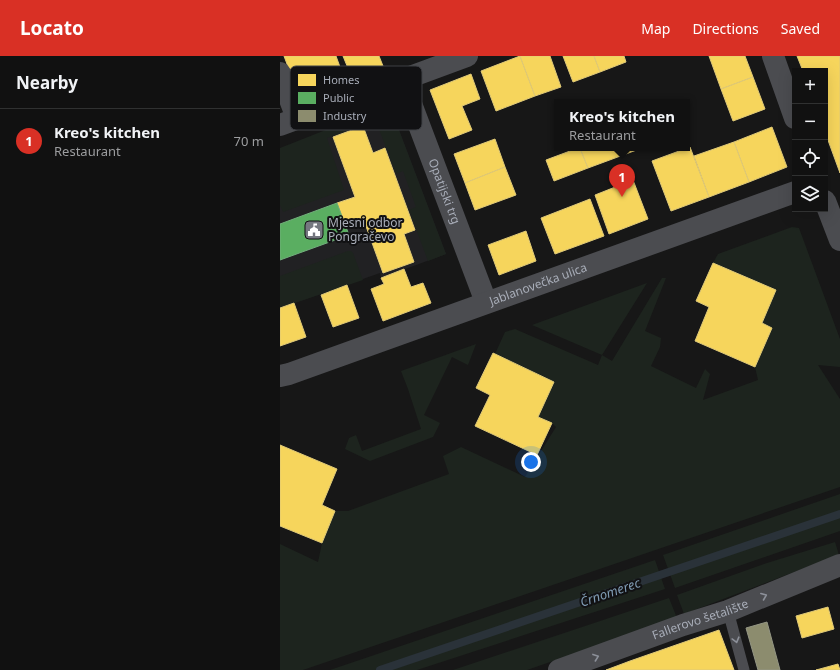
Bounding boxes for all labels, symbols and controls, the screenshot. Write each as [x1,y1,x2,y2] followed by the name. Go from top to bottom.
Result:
[20,15,84,41] text: Locato
[641,19,670,38] text: Map
[692,19,759,38] text: Directions
[781,19,820,38] text: Saved
[290,66,422,130] legend
[792,68,828,212] map controls
[792,68,828,104] button: +
[16,71,78,94] text: Nearby
[323,72,360,87] text: Homes
[323,90,354,105] text: Public
[554,99,690,151] popup
[792,104,828,140] button: −
[569,106,675,126] text: Kreo's kitchen
[323,108,367,123] text: Industry
[54,122,160,142] text: Kreo's kitchen
[569,126,636,144] text: Restaurant
[25,132,33,150] text: 1
[234,132,264,150] text: 70 m
[792,140,828,176] button: locate
[54,142,121,160] text: Restaurant
[424,156,465,226] street label: Opatijski trg
[609,164,635,197] pin: 1
[792,176,828,212] button: layers
[328,214,402,245] place label: Mjesni odbor Pongračevo
[303,219,325,241] public building icon: Mjesni odbor Pongračevo
[486,259,589,310] street label: Jablanovečka ulica
[521,452,541,472] your location
[577,573,643,611] water label: Črnomerec
[761,593,768,601] one-way arrow
[649,594,751,644] street label: Fallerovo šetalište
[731,637,740,644] one-way arrow
[592,653,599,661] one-way arrow

